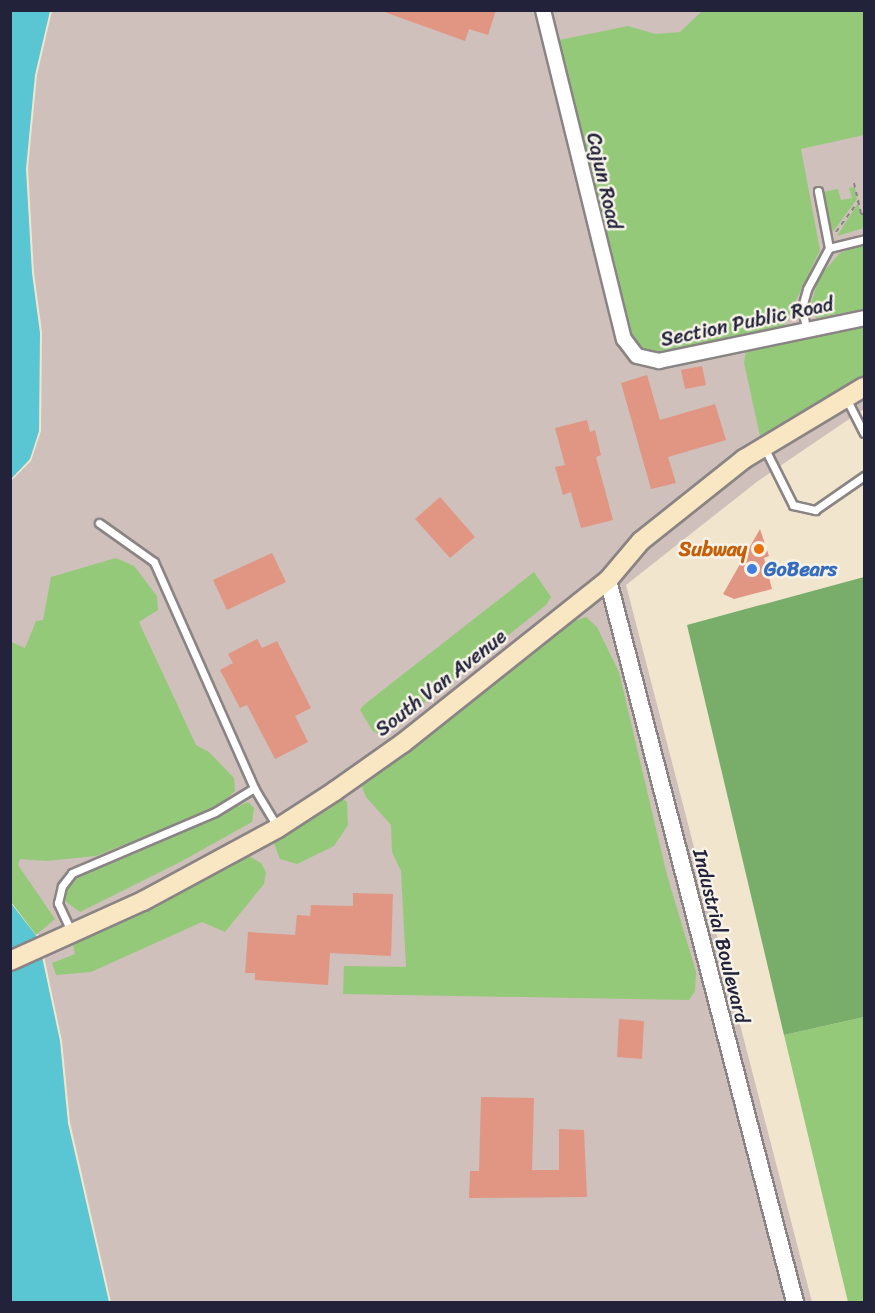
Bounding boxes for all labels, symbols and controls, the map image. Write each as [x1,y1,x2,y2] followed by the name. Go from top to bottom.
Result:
[581,130,627,232] street label: Cajun Road
[658,292,836,352] street label: Section Public Road
[679,537,747,561] place label: Subway
[752,542,766,556] marker: Subway
[764,557,837,581] place label: GoBears
[745,562,759,576] marker: GoBears
[371,625,511,741] street label: South Van Avenue
[688,847,754,1025] street label: Industrial Boulevard

